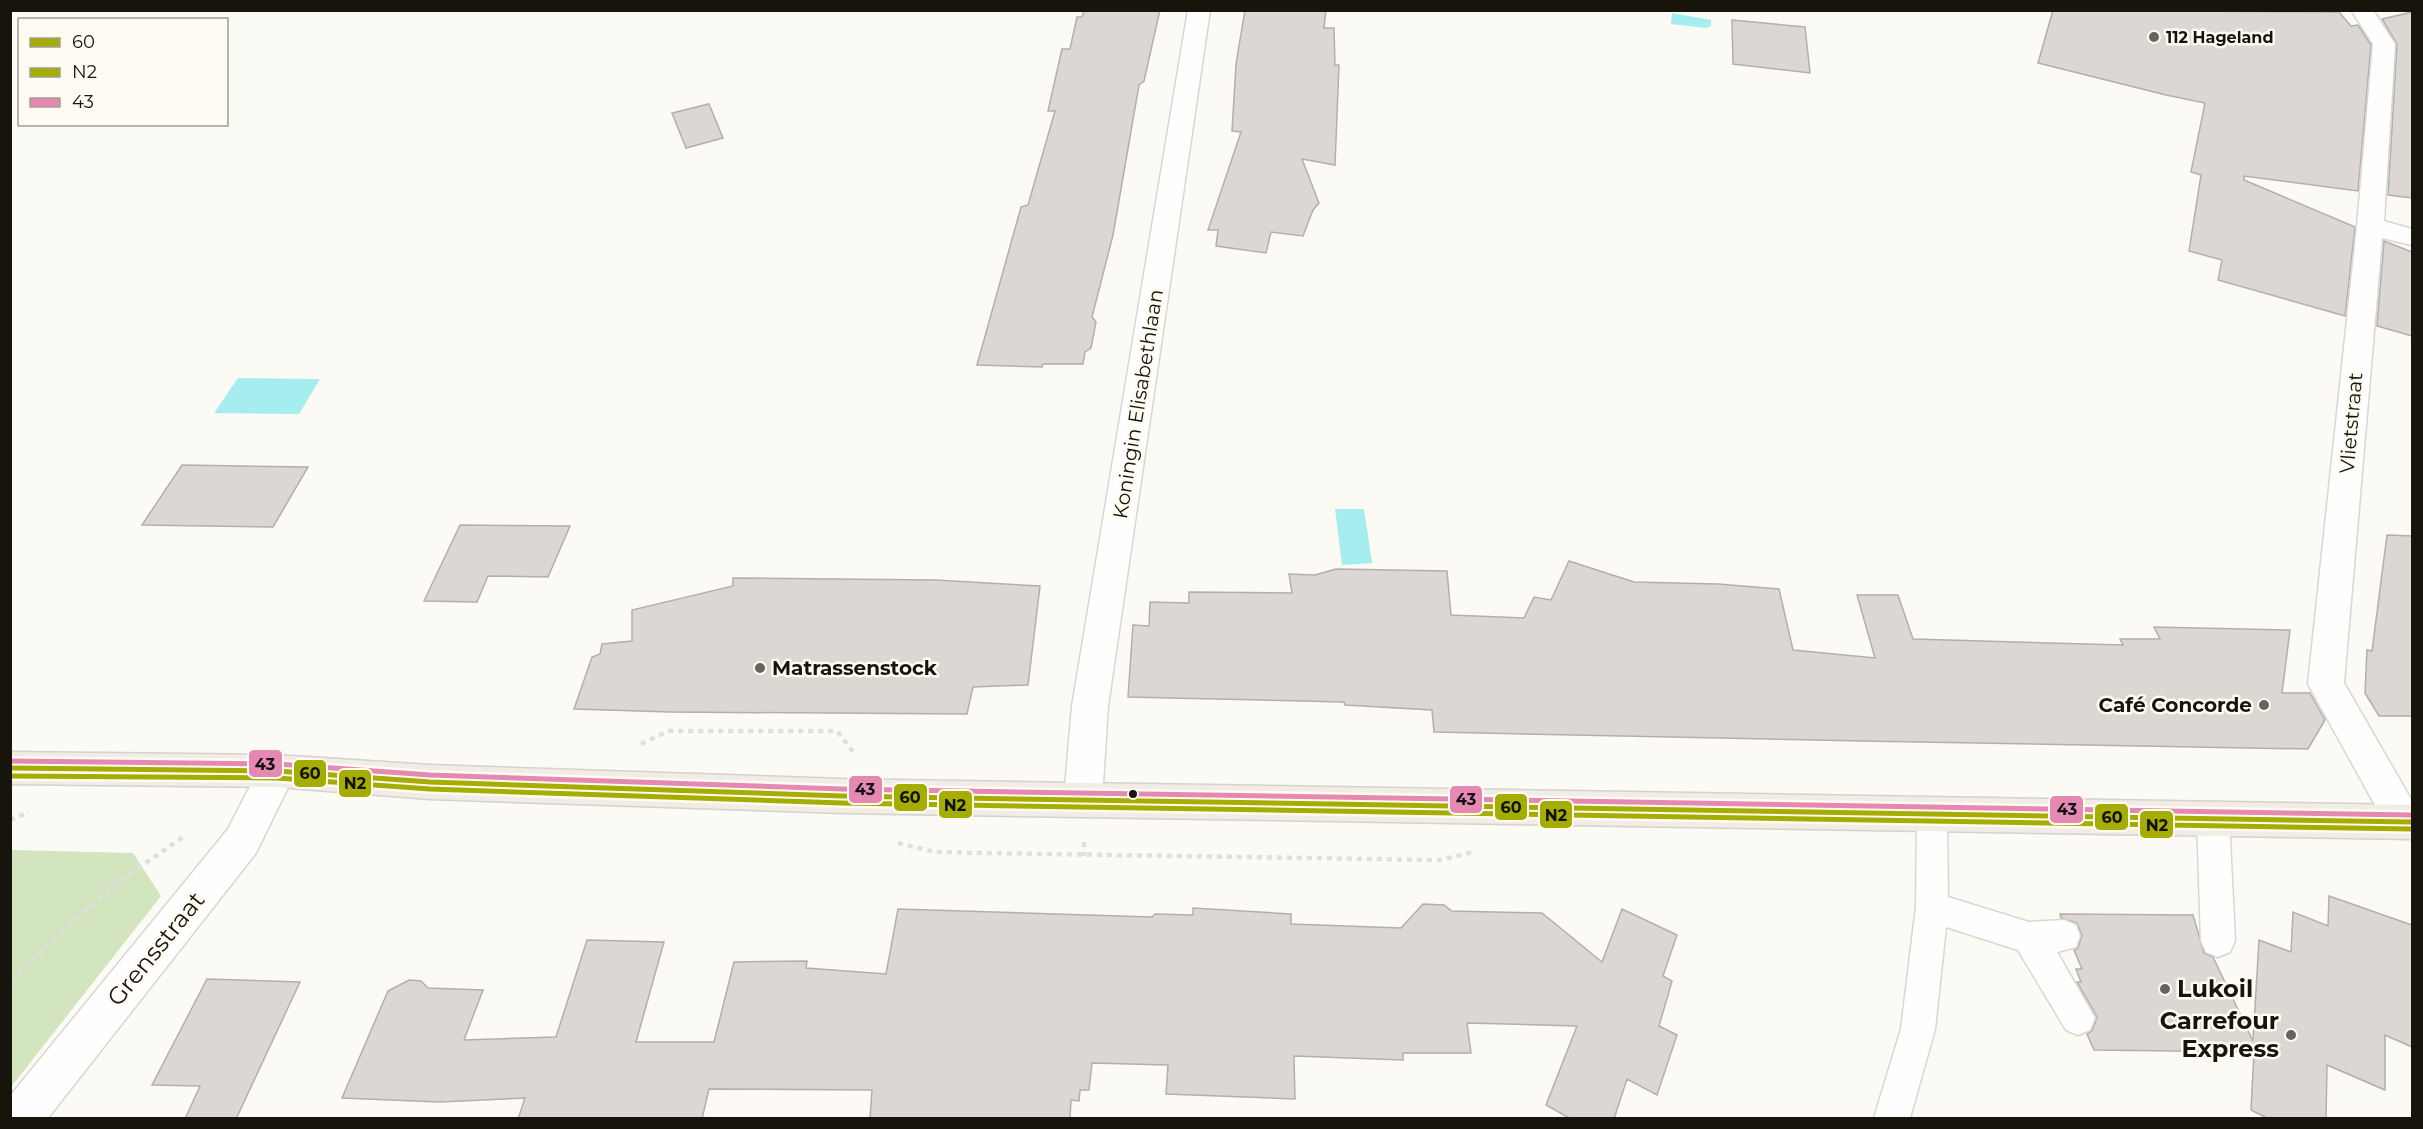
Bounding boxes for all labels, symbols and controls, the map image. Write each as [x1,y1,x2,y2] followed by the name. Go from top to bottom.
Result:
[18,18,228,126] legend
[2166,28,2274,47] place label: 112 Hageland
[2147,30,2161,44] marker: 112 Hageland
[72,31,95,53] text: 60
[72,61,97,83] text: N2
[72,91,94,113] text: 43
[1108,288,1168,520] street label: Koningin Elisabethlaan
[2335,371,2367,475] street label: Vlietstraat
[772,656,938,680] place label: Matrassenstock
[753,661,767,675] marker: Matrassenstock
[2099,693,2252,717] place label: Café Concorde
[2257,698,2271,712] marker: Café Concorde
[248,749,283,778] line badge: 43
[255,755,275,774] text: 43
[293,759,327,788] line badge: 60
[299,764,321,783] text: 60
[338,769,372,798] line badge: N2
[344,774,366,793] text: N2
[848,775,883,804] line badge: 43
[855,780,875,799] text: 43
[893,783,928,812] line badge: 60
[1449,785,1483,814] line badge: 43
[899,788,921,807] text: 60
[1127,788,1139,800] unlabelled marker
[938,790,973,819] line badge: N2
[1456,790,1476,809] text: 43
[1494,793,1528,821] line badge: 60
[2049,795,2084,824] line badge: 43
[944,796,966,815] text: N2
[1500,798,1522,817] text: 60
[1539,800,1573,829] line badge: N2
[2057,800,2077,819] text: 43
[2094,803,2129,831] line badge: 60
[1545,806,1567,825] text: N2
[2101,808,2123,827] text: 60
[2139,810,2174,839] line badge: N2
[2146,816,2168,835] text: N2
[101,886,211,1012] street label: Grensstraat
[2177,974,2253,1003] place label: Lukoil
[2158,982,2172,996] marker: Lukoil
[2160,1006,2279,1063] place label: Carrefour Express
[2284,1028,2298,1042] marker: Carrefour Express

